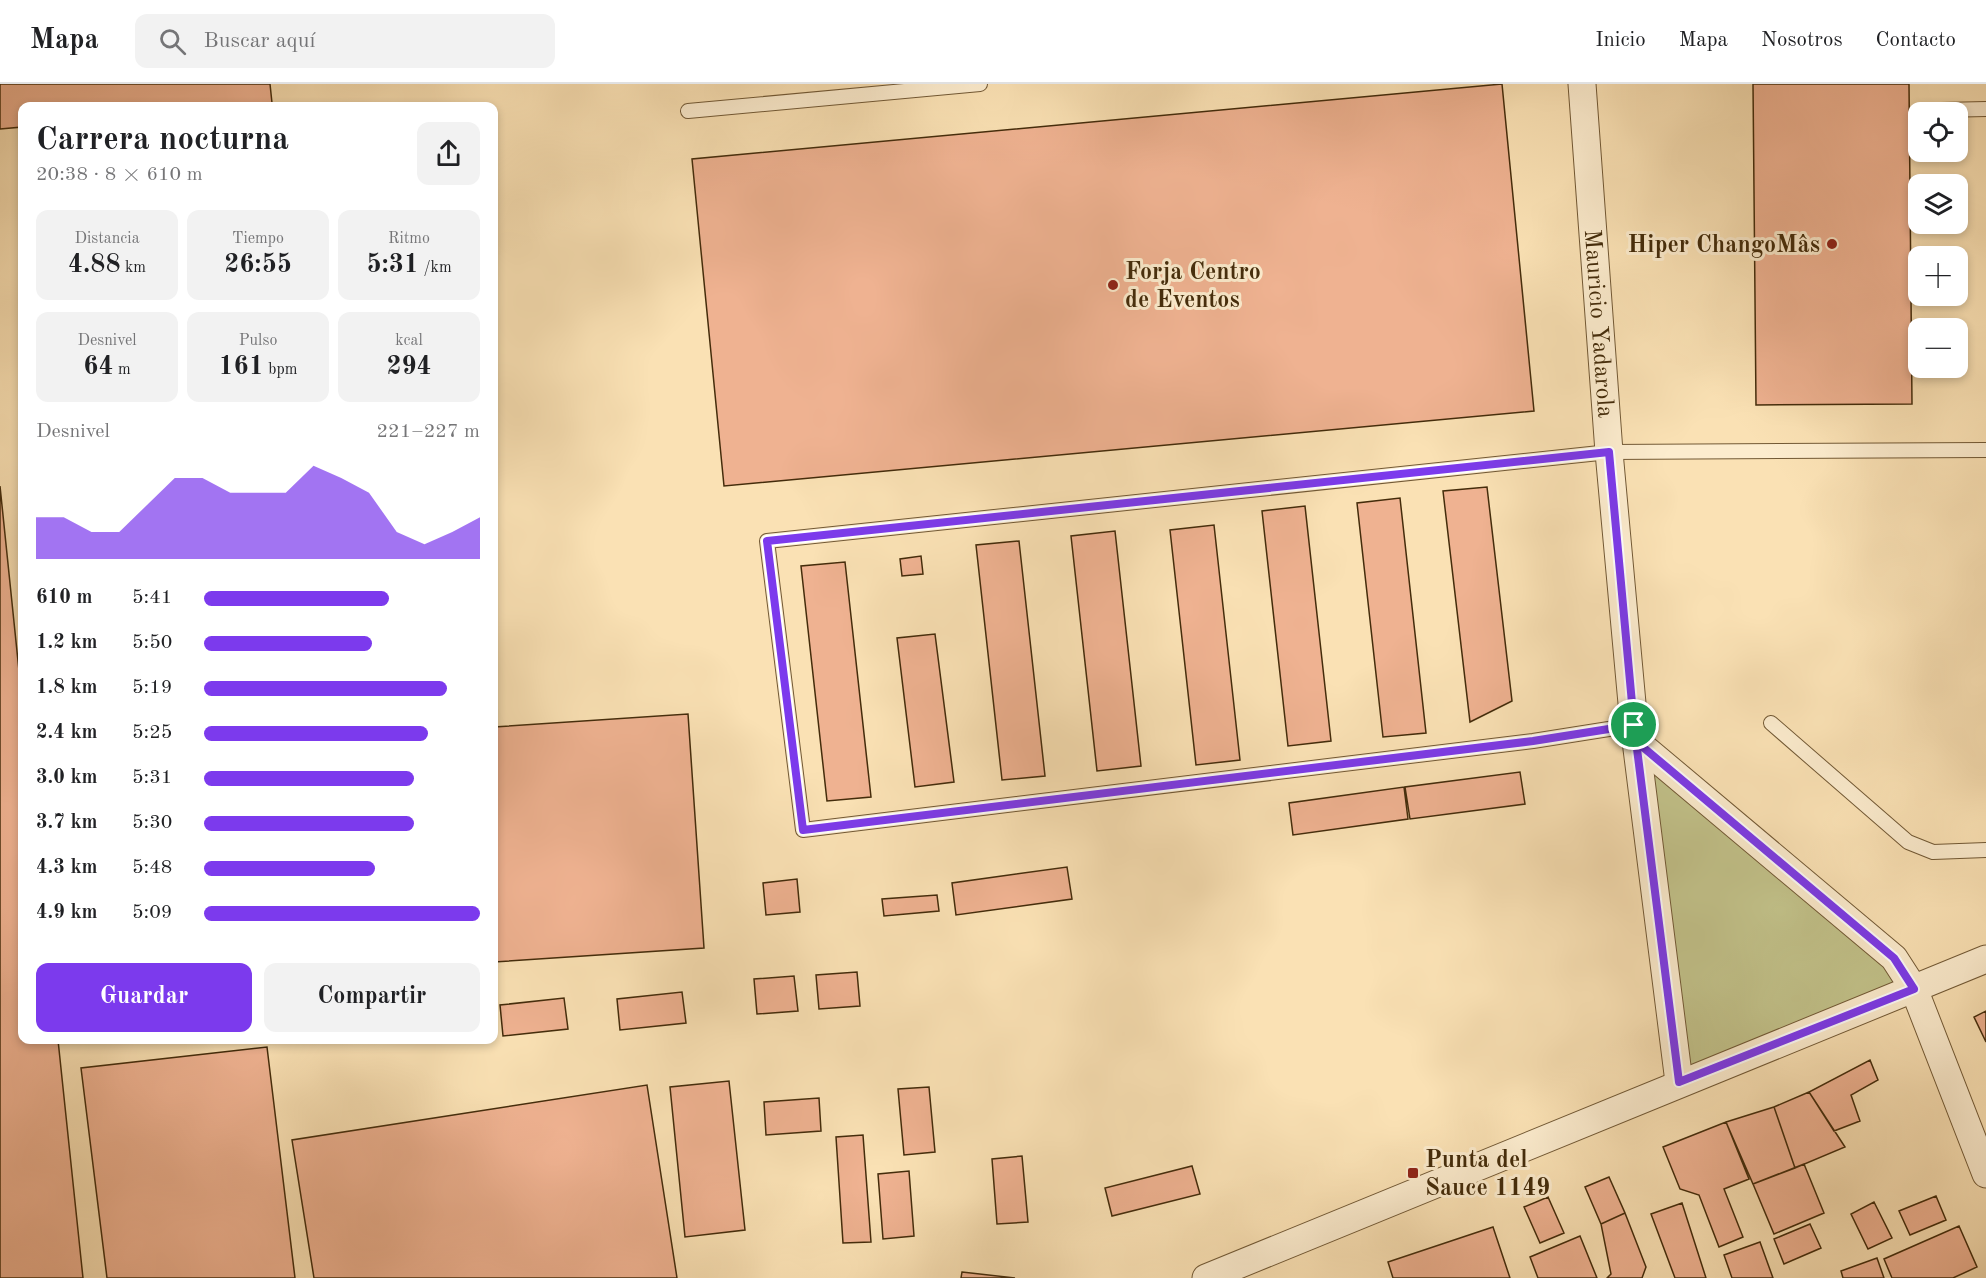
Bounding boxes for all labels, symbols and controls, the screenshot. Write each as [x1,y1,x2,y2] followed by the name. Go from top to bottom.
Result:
[135,14,555,68] search box
[156,25,189,58] icon: search
[30,27,99,55] text: Mapa
[204,30,315,52] text: Buscar aquí
[1595,30,1646,51] text: Inicio
[1679,30,1728,51] text: Mapa
[1761,30,1843,51] text: Nosotros
[1876,30,1956,51] text: Contacto
[1908,102,1968,378] map controls
[1908,102,1968,162] button: locate
[417,122,480,185] button: share
[36,124,289,157] text: Carrera nocturna
[36,165,203,185] text: 20:38 · 8 × 610 m
[1908,174,1968,234] button: layers
[1579,228,1616,419] street label: Mauricio Yadarola
[74,231,140,247] text: Distancia
[232,231,284,247] text: Tiempo
[388,231,430,247] text: Ritmo
[1628,234,1820,258] place label: Hiper ChangoMâs
[1825,237,1839,251] marker: Hiper ChangoMâs
[1908,246,1968,306] button: +
[68,252,121,278] text: 4.88
[224,252,292,278] text: 26:55
[366,252,419,278] text: 5:31
[121,260,146,276] text: km
[419,260,452,276] text: /km
[1125,261,1261,313] place label: Forja Centro de Eventos
[1106,278,1120,292] marker: Forja Centro de Eventos
[1908,318,1968,378] button: −
[77,333,137,349] text: Desnivel
[239,333,277,349] text: Pulso
[395,333,423,349] text: kcal
[83,354,113,380] text: 64
[219,354,264,380] text: 161
[386,354,432,380] text: 294
[113,362,131,378] text: m
[264,362,297,378] text: bpm
[36,422,110,442] text: Desnivel
[377,422,480,442] text: 221–227 m
[36,588,92,608] text: 610 m
[132,588,172,608] text: 5:41
[36,633,98,653] text: 1.2 km
[132,633,172,653] text: 5:50
[36,678,98,698] text: 1.8 km
[132,678,172,698] text: 5:19
[1608,699,1659,750] pin
[1617,708,1650,741] icon: arrive
[36,723,98,743] text: 2.4 km
[132,723,172,743] text: 5:25
[36,768,98,788] text: 3.0 km
[132,768,172,788] text: 5:31
[36,813,98,833] text: 3.7 km
[132,813,172,833] text: 5:30
[36,858,98,878] text: 4.3 km
[132,858,172,878] text: 5:48
[36,903,98,923] text: 4.9 km
[132,903,172,923] text: 5:09
[36,963,252,1032] button: Guardar
[264,963,480,1032] button: Compartir
[1425,1149,1550,1201] place label: Punta del Sauce 1149
[1406,1166,1420,1180] marker: Punta del Sauce 1149

